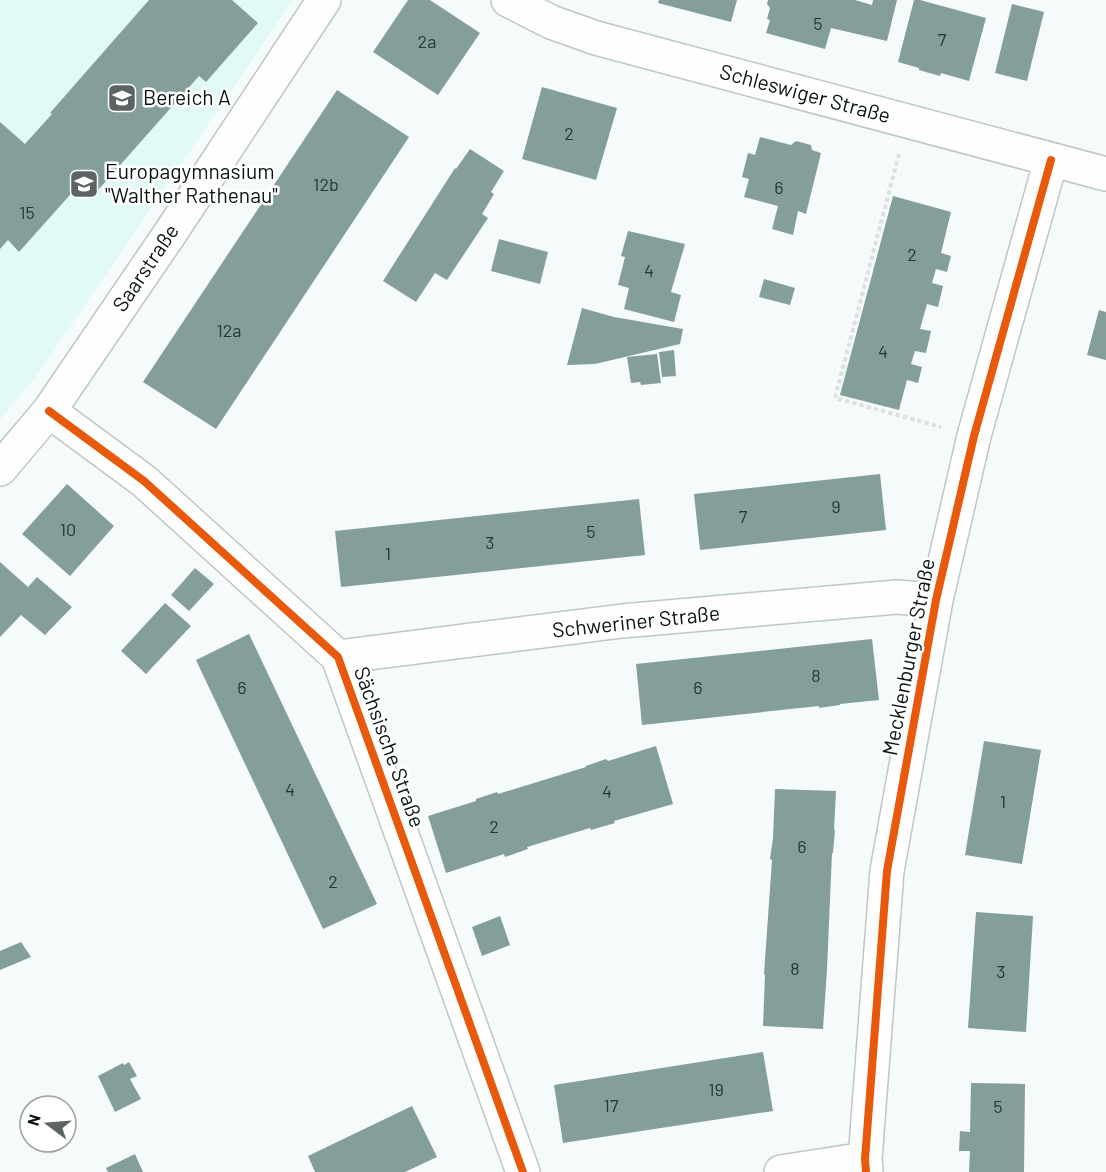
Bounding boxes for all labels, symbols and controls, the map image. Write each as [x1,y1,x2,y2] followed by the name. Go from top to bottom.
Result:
[813,12,823,34] house number: 5
[938,28,947,50] house number: 7
[418,30,436,52] house number: 2a
[717,58,893,127] street label: Schleswiger Straße
[106,82,138,114] school or university icon: Bereich A
[143,84,231,109] place label: Bereich A
[564,122,574,144] house number: 2
[105,158,278,207] place label: Europagymnasium "Walther Rathenau"
[68,168,100,200] school or university icon: Europagymnasium "Walther Rathenau"
[313,173,339,195] house number: 12b
[774,176,784,198] house number: 6
[19,201,35,223] house number: 15
[106,219,183,316] street label: Saarstraße
[907,243,917,265] house number: 2
[644,259,654,281] house number: 4
[216,319,242,341] house number: 12a
[878,340,888,362] house number: 4
[831,495,841,517] house number: 9
[739,505,748,527] house number: 7
[60,518,76,540] house number: 10
[586,520,596,542] house number: 5
[485,531,495,553] house number: 3
[385,542,391,564] house number: 1
[876,556,939,758] street label: Mecklenburger Straße
[551,599,721,642] street label: Schweriner Straße
[350,663,431,830] street label: Sächsische Straße
[811,664,821,686] house number: 8
[237,676,247,698] house number: 6
[693,676,703,698] house number: 6
[285,778,295,800] house number: 4
[602,780,612,802] house number: 4
[1000,790,1006,812] house number: 1
[489,815,499,837] house number: 2
[797,835,807,857] house number: 6
[328,870,338,892] house number: 2
[790,957,800,979] house number: 8
[996,960,1006,982] house number: 3
[708,1078,724,1100] house number: 19
[18,1094,78,1154] north arrow
[604,1094,619,1116] house number: 17
[993,1095,1003,1117] house number: 5
[23,1112,44,1127] text: N

